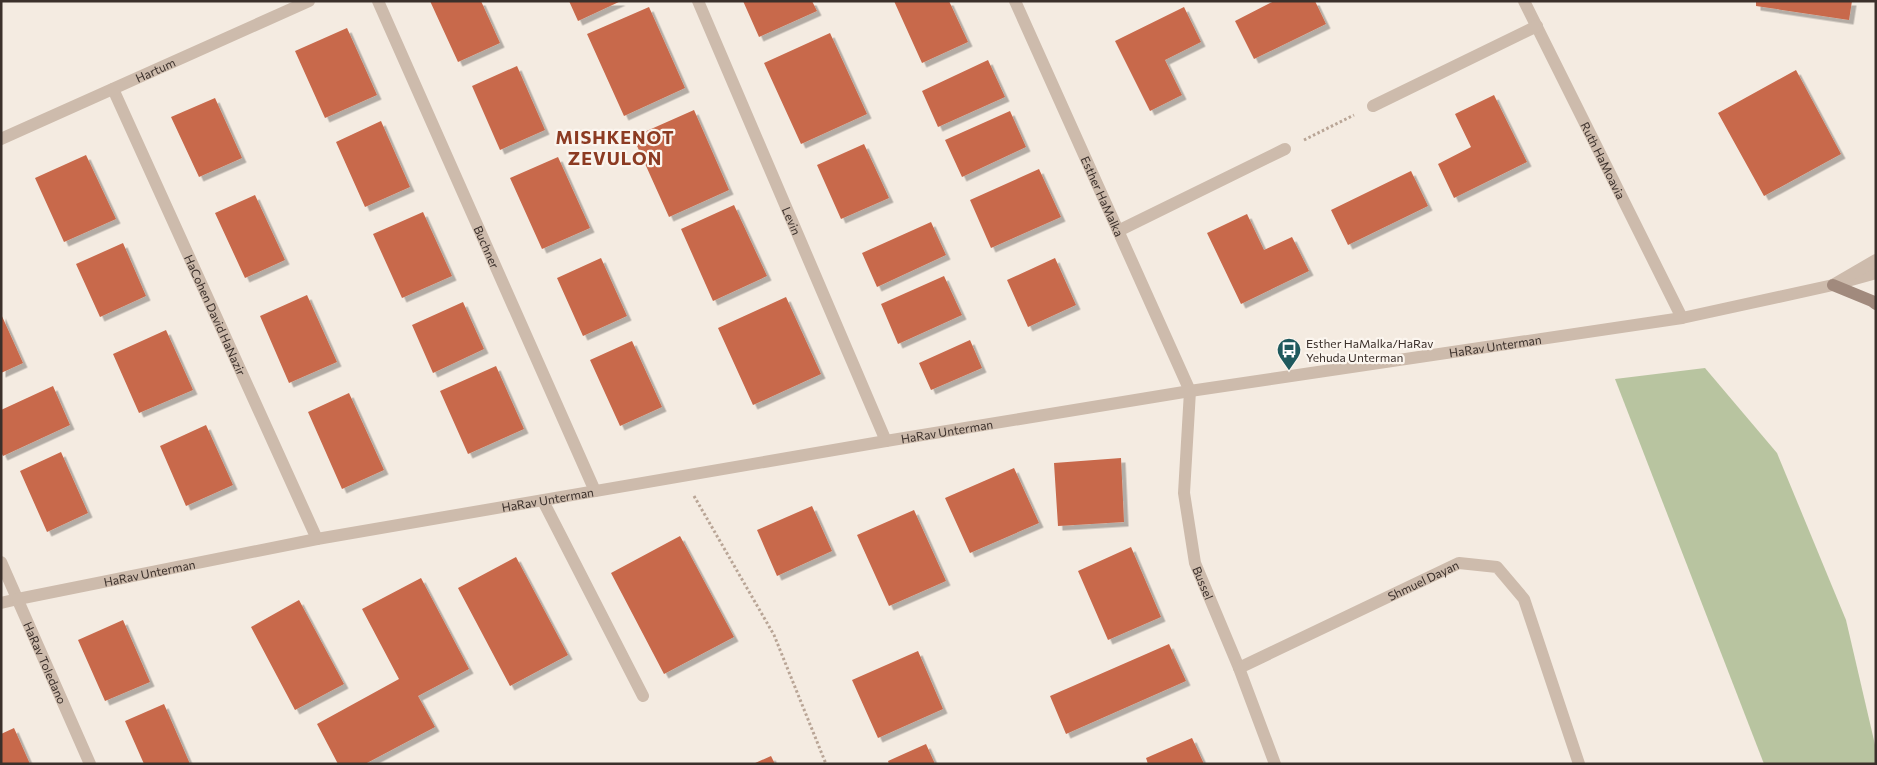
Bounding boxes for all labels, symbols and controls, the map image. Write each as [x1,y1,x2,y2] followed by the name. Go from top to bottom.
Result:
[133,55,177,85] street label: Hartum
[1578,119,1628,201] street label: Ruth HaMoavia
[555,126,675,169] district label: MISHKENOT ZEVULON
[1078,154,1127,239] street label: Esther HaMalka
[780,205,804,237] street label: Levin
[471,223,503,271] street label: Buchner
[182,252,249,378] street label: HaCohen David HaNazir
[1448,332,1542,359] street label: HaRav Unterman
[1306,336,1433,364] place label: Esther HaMalka/HaRav Yehuda Unterman
[1276,337,1302,371] bus stop icon: Esther HaMalka/HaRav Yehuda Unterman
[900,417,994,445] street label: HaRav Unterman
[501,484,595,514] street label: HaRav Unterman
[102,557,196,589] street label: HaRav Unterman
[1385,557,1461,603] street label: Shmuel Dayan
[1190,564,1216,602] street label: Bussel
[21,619,70,706] street label: HaRav Toledano

